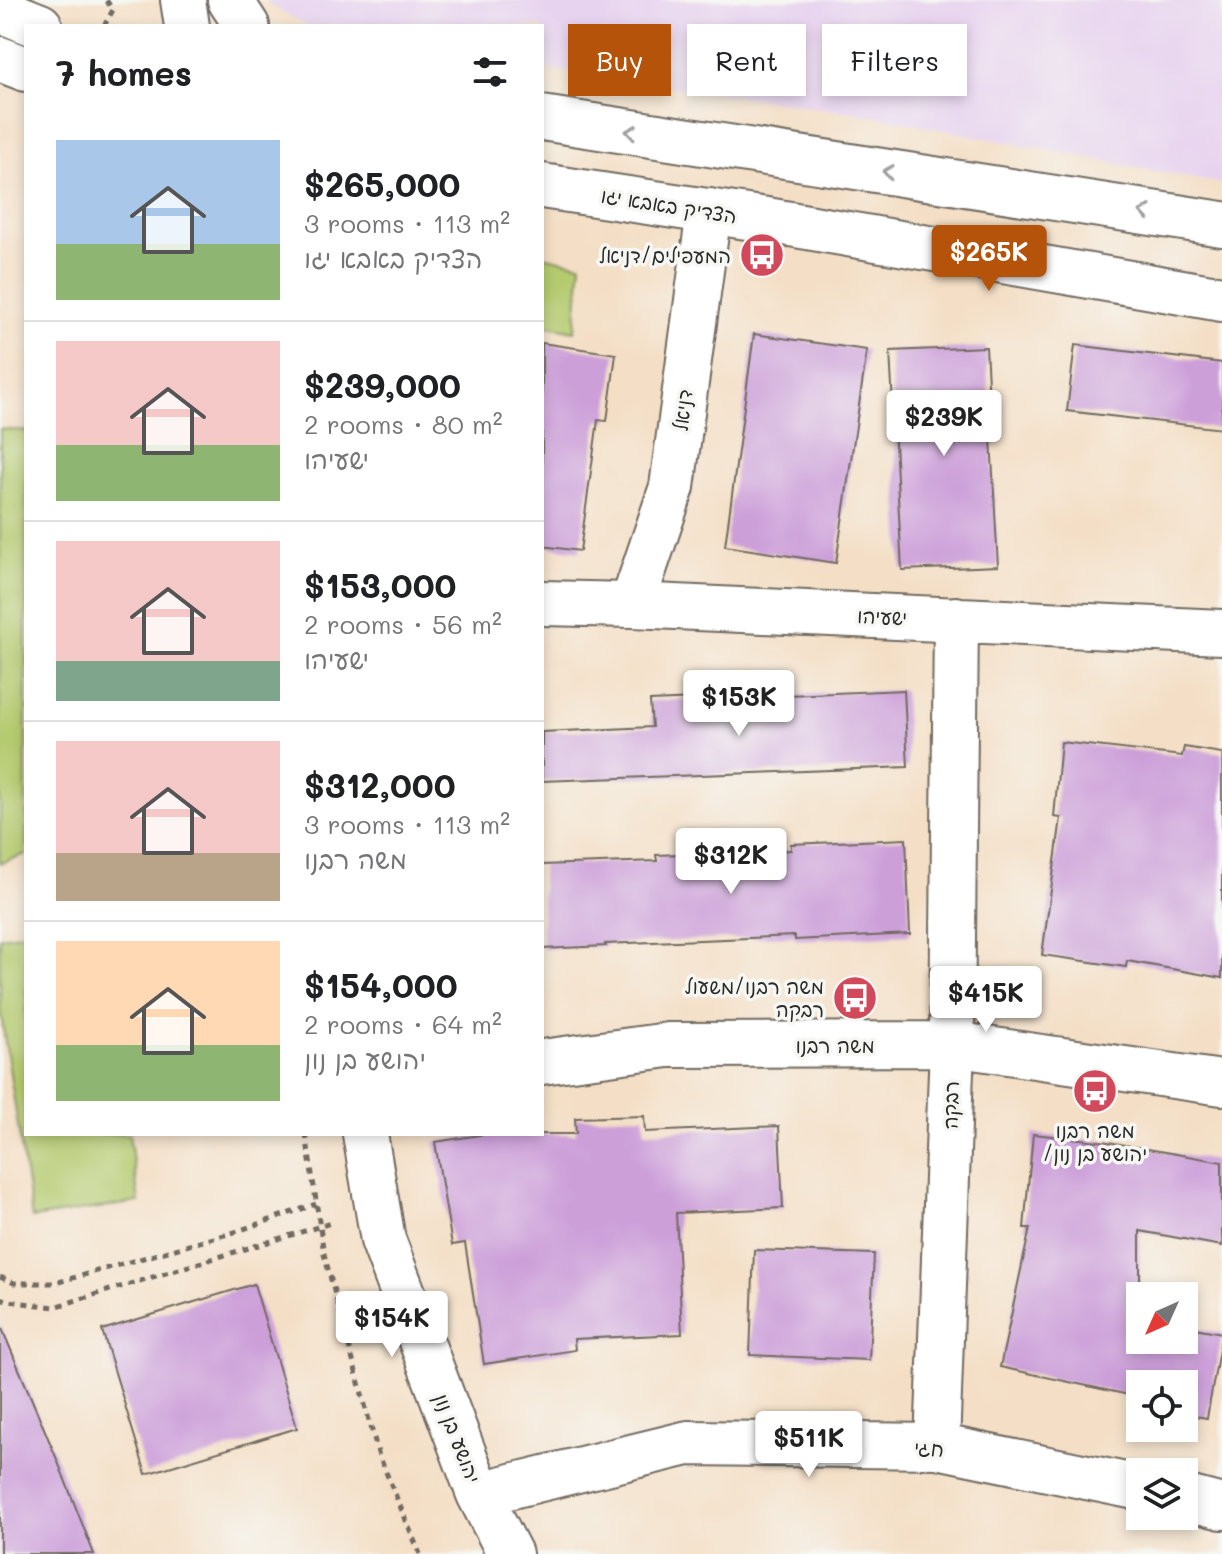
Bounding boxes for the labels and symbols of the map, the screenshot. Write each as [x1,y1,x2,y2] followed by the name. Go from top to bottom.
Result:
[624,124,638,141] one-way arrow
[881,164,895,181] one-way arrow
[599,181,739,230] street label: הצדיק באבא יגו
[1138,204,1152,221] one-way arrow
[933,225,1045,293] pin: $265K
[738,231,786,279] bus stop icon: המעפילים/דניאל
[599,242,731,268] place label: המעפילים/דניאל
[667,388,697,432] street label: דניאל
[888,390,1000,458] pin: $239K
[856,602,908,630] street label: ישעיהו
[683,670,795,738] pin: $153K
[675,828,787,896] pin: $312K
[930,966,1042,1034] pin: $415K
[685,973,824,1022] place label: משה רבנו/משעול רבקה
[831,974,879,1022] bus stop icon: משה רבנו/משעול רבקה
[795,1032,875,1058] street label: משה רבנו
[1071,1067,1119,1115] bus stop icon: משה רבנו /יהושע בן נון
[936,1080,964,1130] street label: רבקה
[1043,1117,1147,1166] place label: משה רבנו /יהושע בן נון
[1126,1282,1198,1354] north arrow
[336,1291,448,1359] pin: $154K
[429,1390,487,1486] street label: יהושע בן נון
[753,1411,865,1479] pin: $511K
[913,1434,945,1462] street label: חגי

